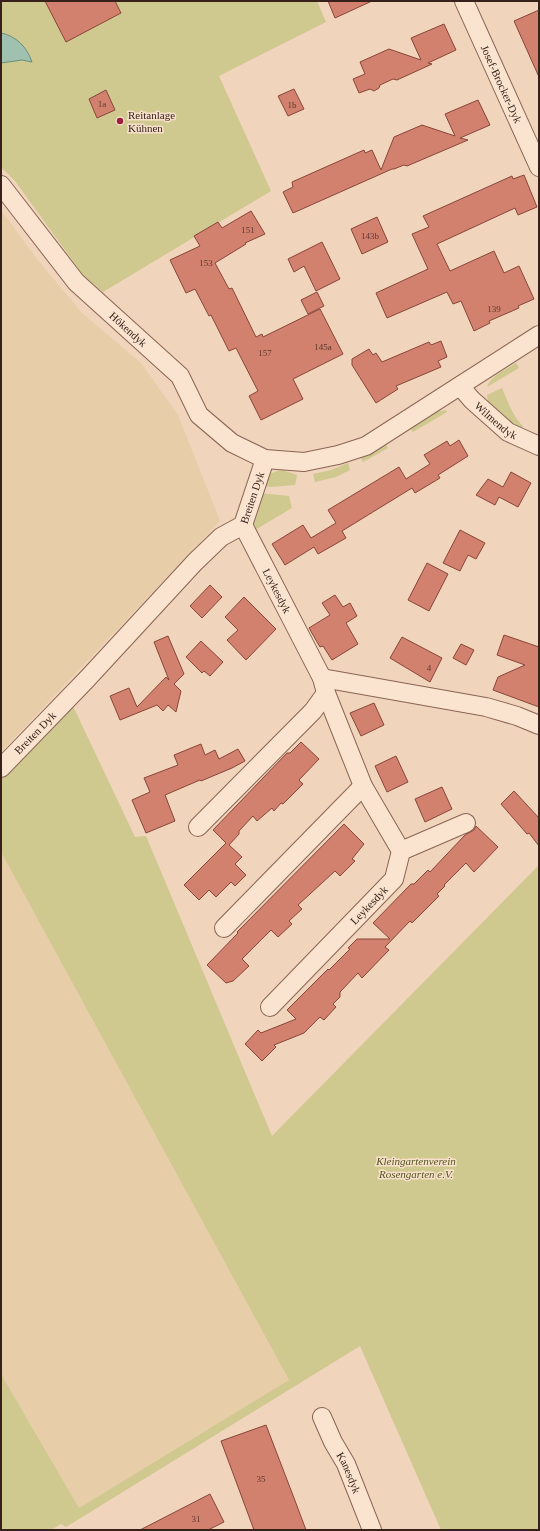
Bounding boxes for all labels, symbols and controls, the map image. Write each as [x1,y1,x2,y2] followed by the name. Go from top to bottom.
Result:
[479,43,524,125] street label: Josef-Brocker-Dyk
[98,99,106,109] house number: 1a
[288,100,297,110] house number: 1b
[128,109,175,134] place label: Reitanlage Kühnen
[115,116,125,126] marker: Reitanlage Kühnen
[241,225,255,235] house number: 151
[361,231,380,241] house number: 143b
[199,258,213,268] house number: 153
[487,304,501,314] house number: 139
[107,309,150,349] street label: Hökendyk
[314,342,332,352] house number: 145a
[258,348,272,358] house number: 157
[472,399,519,441] street label: Wilmendyk
[238,470,267,525] street label: Breiten Dyk
[261,567,294,615] street label: Leykesdyk
[427,663,432,673] house number: 4
[12,709,59,756] street label: Breiten Dyk
[348,883,390,927] street label: Leykesdyk
[375,1155,456,1180] park label: Kleingartenverein Rosengarten e.V.
[334,1450,363,1496] street label: Kanesdyk
[257,1474,266,1484] house number: 35
[192,1514,201,1524] house number: 31

